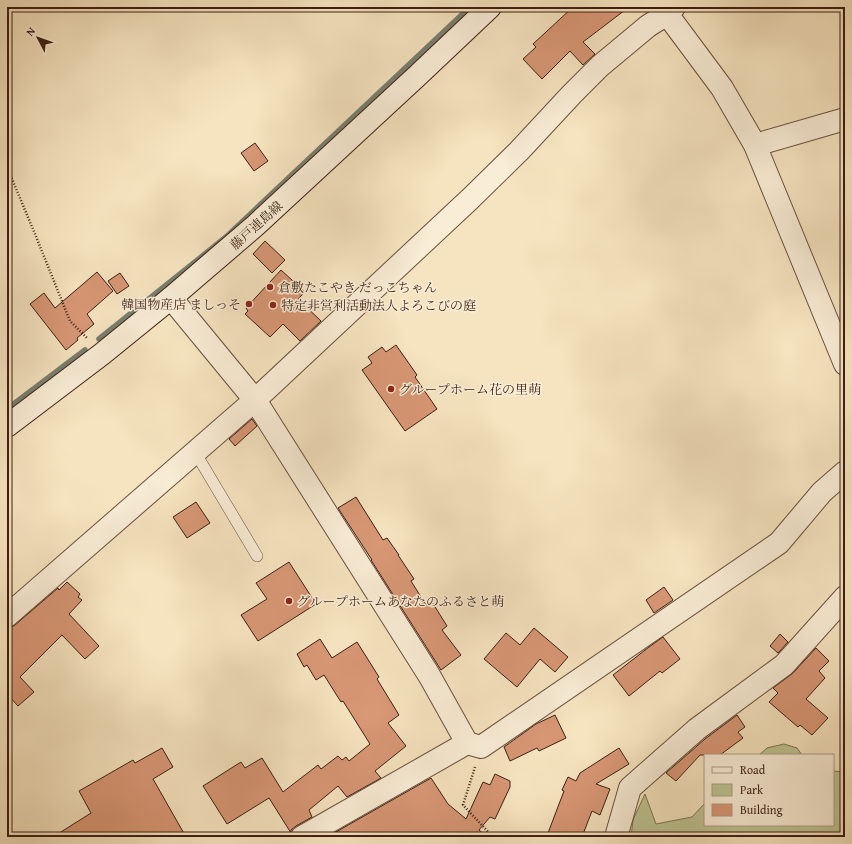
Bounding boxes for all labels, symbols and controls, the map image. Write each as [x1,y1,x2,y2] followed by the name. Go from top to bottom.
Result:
[18,18,58,58] north arrow
[22,23,39,39] text: N
[226,197,287,254] street label: 藤戸連島線
[278,278,437,297] place label: 倉敷たこやき だっこちゃん
[265,282,275,292] marker: 倉敷たこやき だっこちゃん
[121,295,241,314] place label: 韓国物産店 ましっそ
[281,296,476,315] place label: 特定非営利活動法人よろこびの庭
[244,299,254,309] marker: 韓国物産店 ましっそ
[268,300,278,310] marker: 特定非営利活動法人よろこびの庭
[399,380,541,399] place label: グループホーム花の里萌
[386,384,396,394] marker: グループホーム花の里萌
[297,592,504,611] place label: グループホームあなたのふるさと萌
[284,596,294,606] marker: グループホームあなたのふるさと萌
[704,754,834,826] legend
[740,761,766,778] text: Road
[740,781,764,798] text: Park
[740,801,783,818] text: Building

